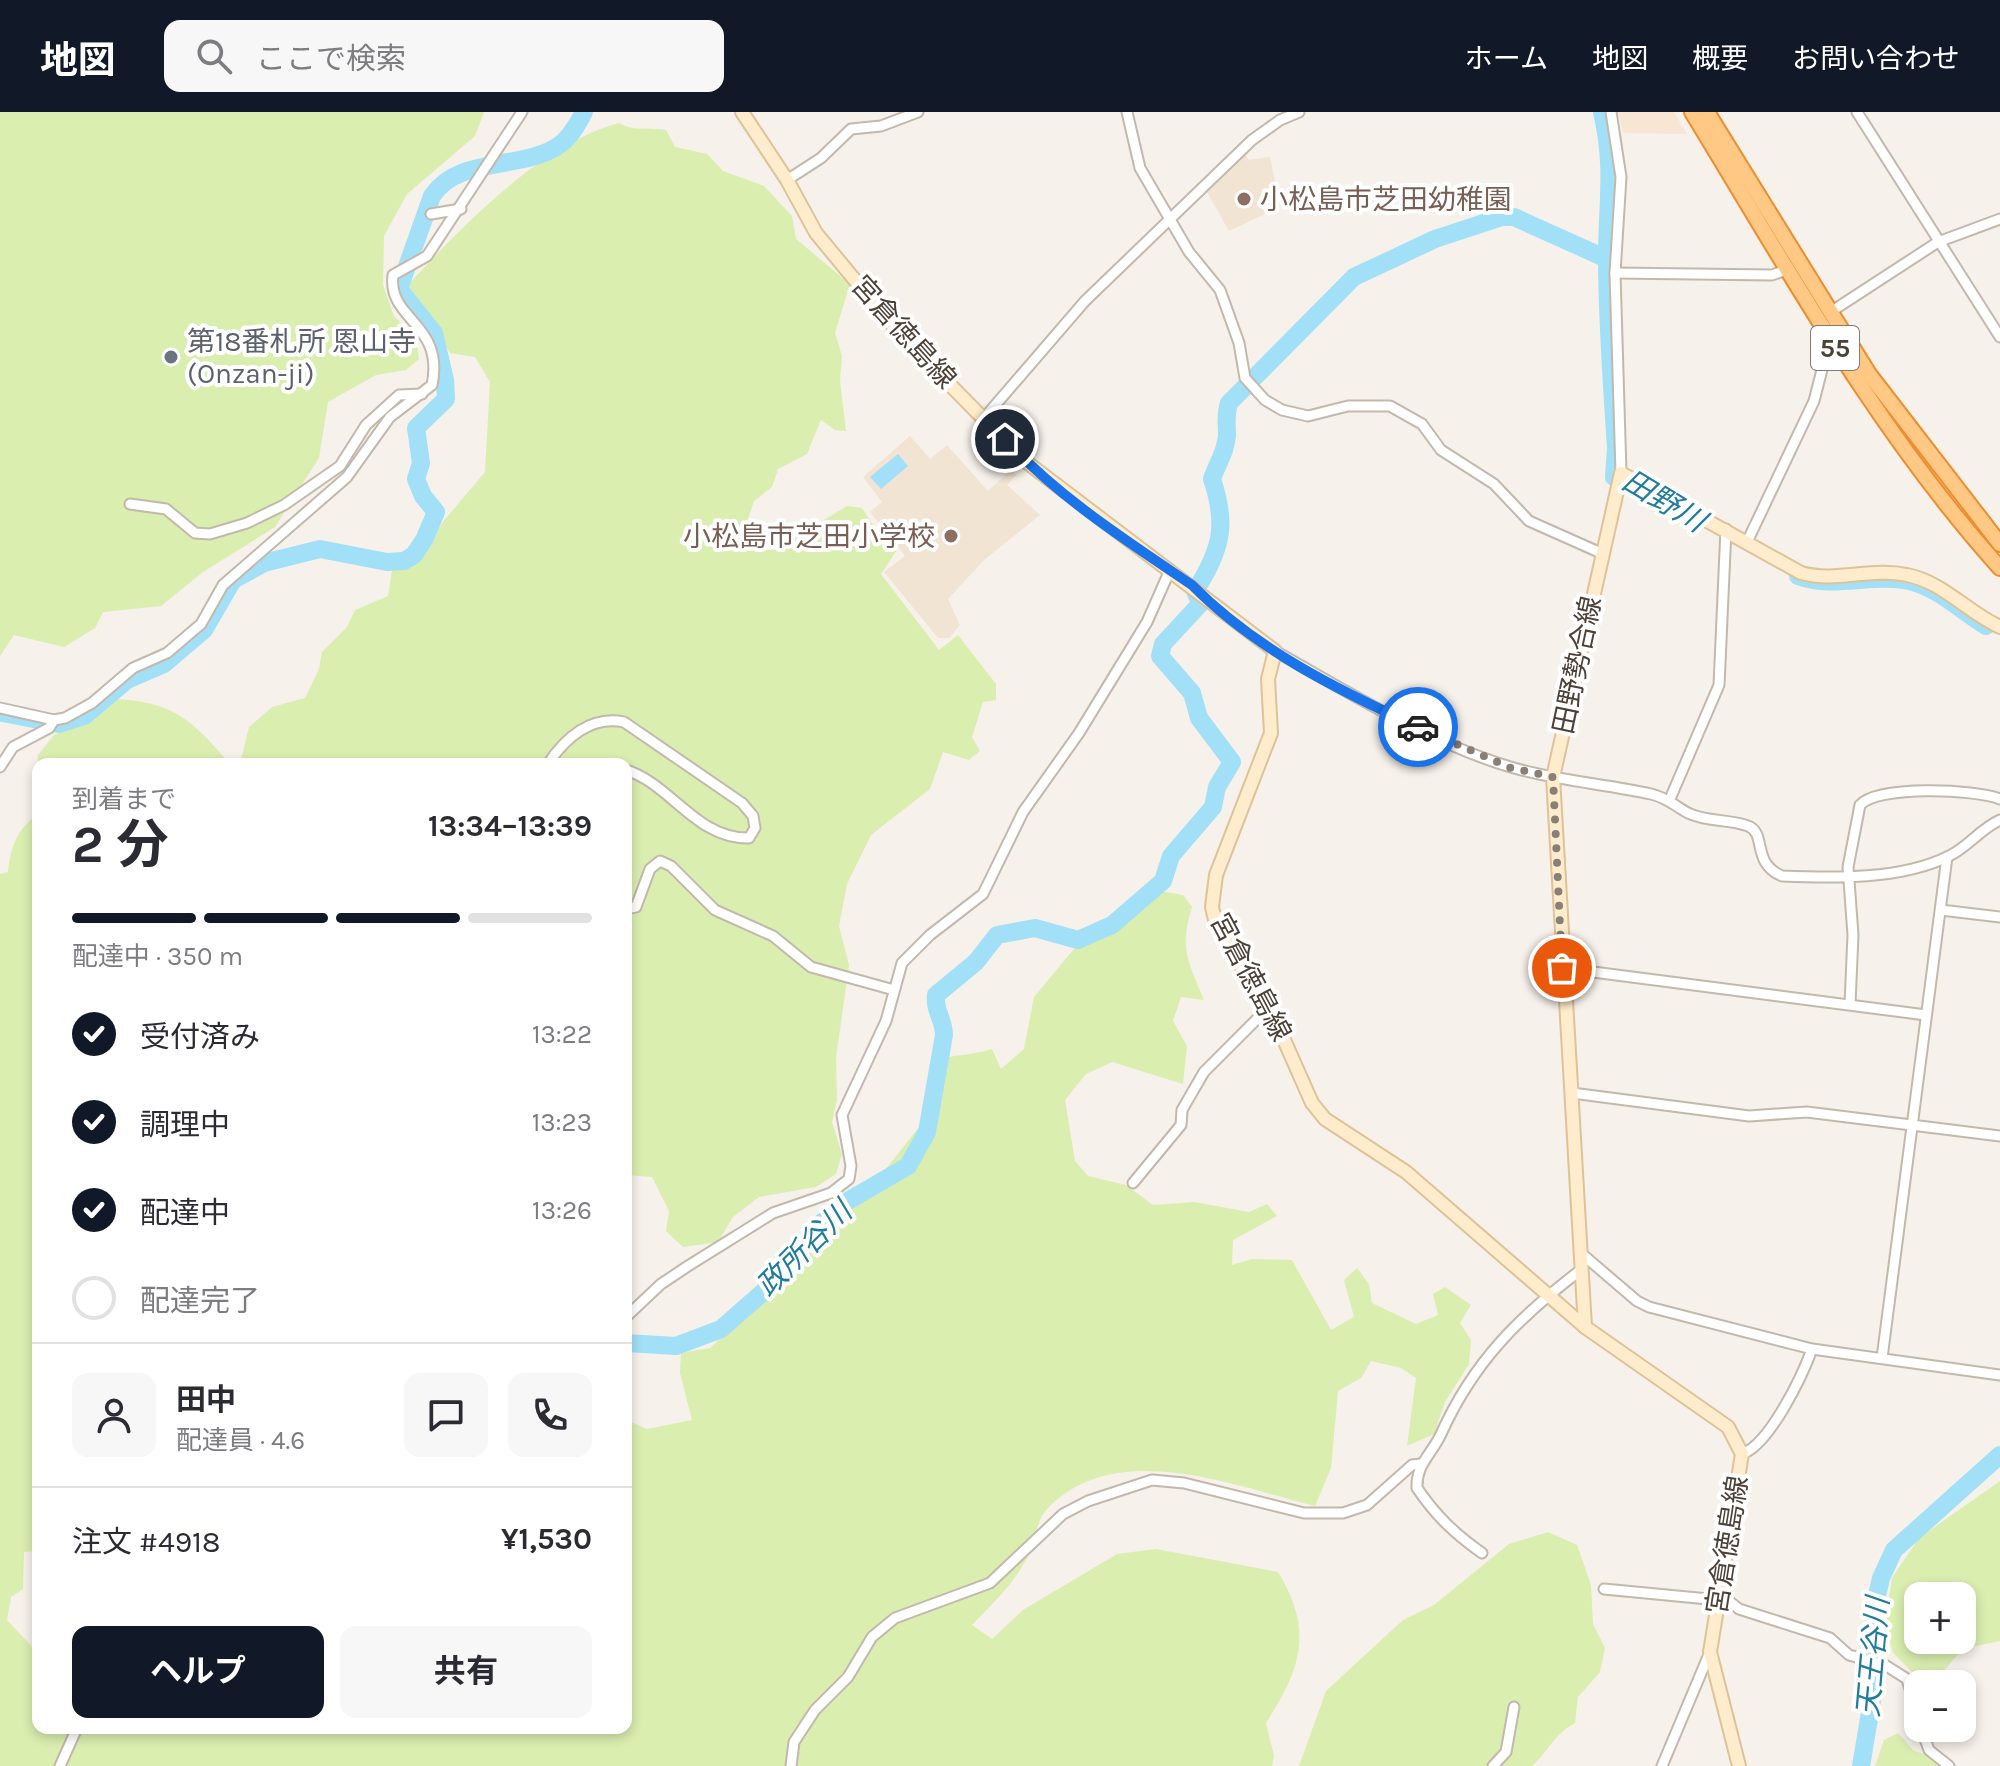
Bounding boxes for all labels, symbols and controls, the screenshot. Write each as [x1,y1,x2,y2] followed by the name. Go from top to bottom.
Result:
[164,20,724,92] search box
[192,34,236,78] icon: search
[40,38,116,83] text: 地図
[256,41,406,77] text: ここで検索
[1465,42,1548,75] text: ホーム
[1592,42,1648,75] text: 地図
[1692,42,1748,75] text: 概要
[1792,42,1960,75] text: お問い合わせ
[1260,183,1512,216] place label: 小松島市芝田幼稚園
[1235,190,1253,208] marker: 小松島市芝田幼稚園
[845,269,963,395] street label: 宮倉徳島線
[187,325,416,390] place label: 第18番札所 恩山寺 (Onzan-ji)
[1811,326,1859,370] road number: 55
[162,348,180,366] marker: 第18番札所 恩山寺 (Onzan-ji)
[971,405,1039,473] pin
[983,417,1027,461] icon: home
[1616,462,1714,541] water label: 田野川
[683,520,935,553] place label: 小松島市芝田小学校
[942,527,960,545] marker: 小松島市芝田小学校
[1546,593,1608,737] street label: 田野勢合線
[1378,687,1458,767] courier
[1396,705,1440,749] icon: car
[72,784,176,815] text: 到着まで
[428,808,592,844] text: 13:34–13:39
[72,814,169,875] text: 2 分
[1204,907,1298,1047] street label: 宮倉徳島線
[1528,934,1596,1002] pin
[72,941,243,972] text: 配達中 · 350 m
[1540,946,1584,990] icon: bag
[72,1012,116,1056] icon: check
[140,1019,260,1055] text: 受付済み
[532,1019,592,1050] text: 13:22
[72,1100,116,1144] icon: check
[140,1107,230,1143] text: 調理中
[532,1107,592,1138] text: 13:23
[72,1188,116,1232] icon: check
[749,1192,861,1304] water label: 政所谷川
[140,1195,230,1231] text: 配達中
[532,1195,592,1226] text: 13:26
[140,1283,260,1319] text: 配達完了
[72,1373,156,1457] button: person
[404,1373,488,1457] button: chat
[508,1373,592,1457] button: phone
[176,1382,236,1418] text: 田中
[176,1425,305,1456] text: 配達員 · 4.6
[1700,1473,1754,1617] street label: 宮倉徳島線
[501,1521,592,1557] text: ¥1,530
[72,1524,220,1560] text: 注文 #4918
[1904,1582,1976,1742] map controls
[1904,1582,1976,1654] button: +
[1850,1593,1896,1718] water label: 天王谷川
[72,1626,324,1718] button: ヘルプ
[340,1626,592,1718] button: 共有
[1904,1670,1976,1742] button: −

